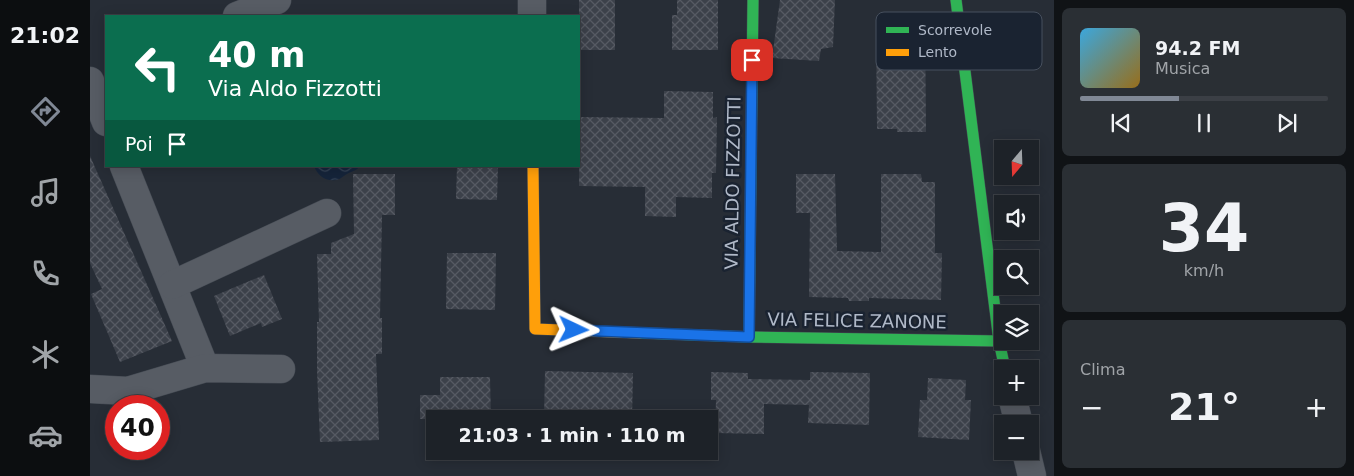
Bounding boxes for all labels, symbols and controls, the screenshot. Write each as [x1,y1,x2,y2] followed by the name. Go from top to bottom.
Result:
[876,12,1042,70] legend
[918,22,992,38] text: Scorrevole
[10,23,80,48] text: 21:02
[125,35,190,100] icon: left
[208,35,305,75] text: 40 m
[1155,37,1240,59] text: 94.2 FM
[731,39,773,81] pin
[918,44,957,60] text: Lento
[738,46,766,74] icon: arrive
[1155,59,1210,78] text: Musica
[208,76,382,101] text: Via Aldo Fizzotti
[28,94,63,129] icon: directions
[720,96,745,270] street label: VIA ALDO FIZZOTTI
[1107,109,1135,137] icon: previous
[1190,109,1218,137] icon: pause
[1273,109,1301,137] icon: next
[163,130,191,158] icon: arrive
[125,133,153,155] text: Poi
[994,140,1039,185] north arrow
[994,140,1039,460] map controls
[28,175,63,210] icon: music
[1159,191,1249,266] text: 34
[994,195,1039,240] button: sound
[994,250,1039,295] button: search
[28,256,63,291] icon: phone
[1184,261,1224,280] text: km/h
[547,303,599,355] position arrow
[994,305,1039,350] button: layers
[767,308,947,333] street label: VIA FELICE ZANONE
[28,337,63,372] icon: climate
[994,360,1039,405] button: +
[1080,360,1125,379] text: Clima
[1168,385,1240,429] text: 21°
[1080,391,1103,424] text: −
[1305,391,1328,424] text: +
[105,395,170,460] speed limit sign: 40
[994,415,1039,460] button: −
[28,418,63,453] icon: car
[458,424,686,446] text: 21:03 · 1 min · 110 m

